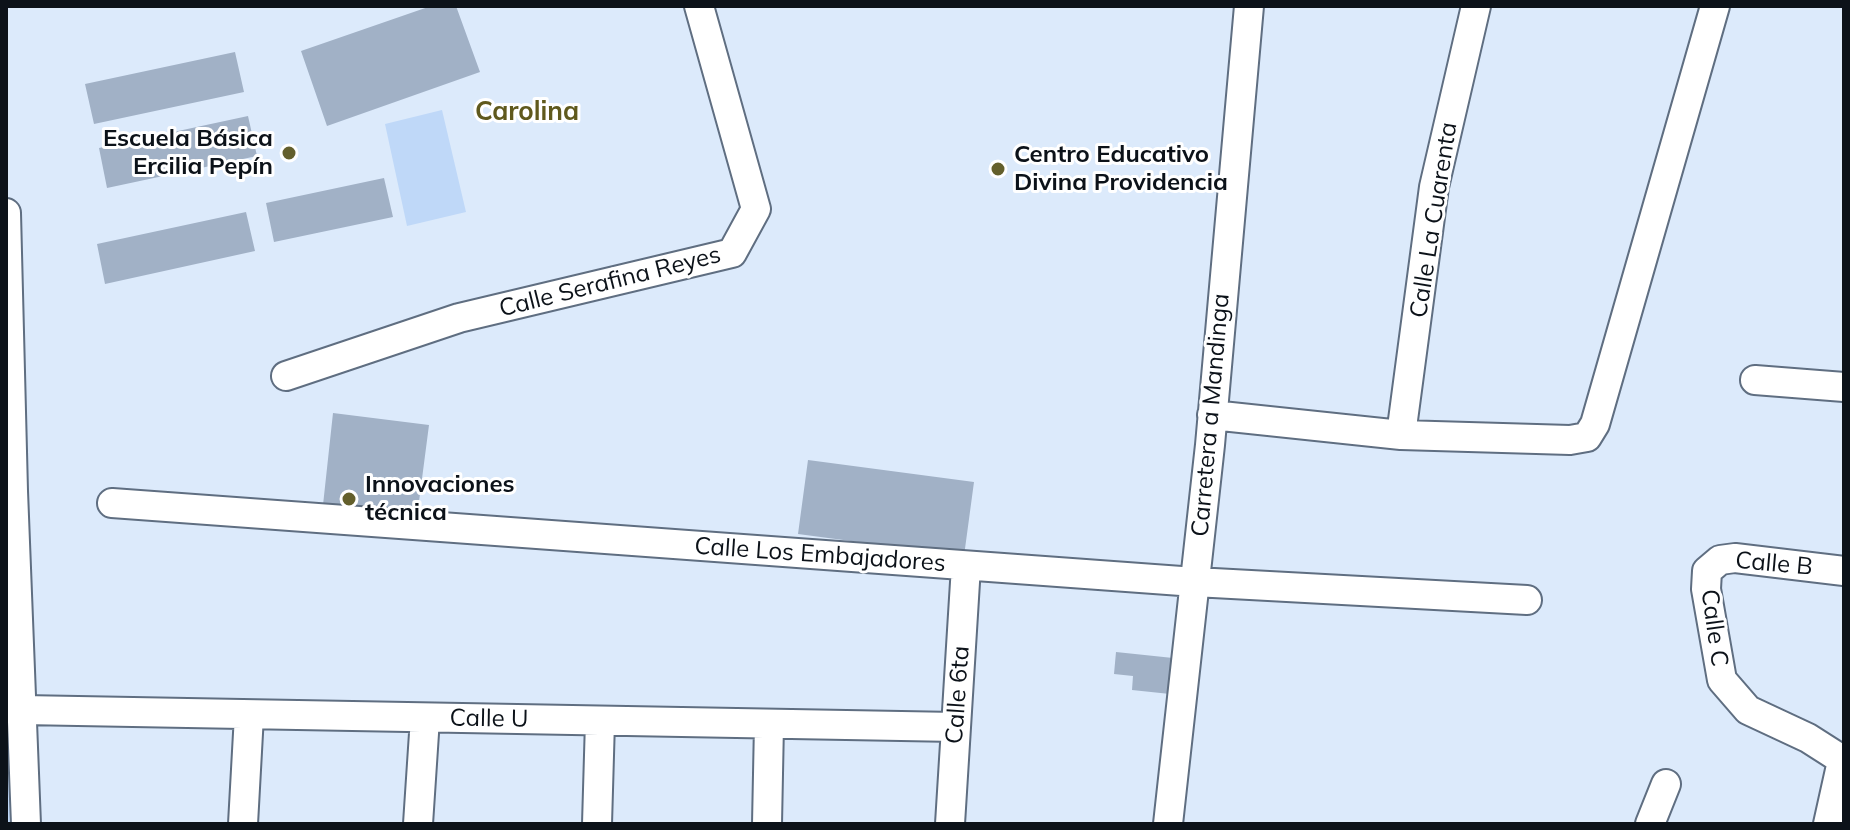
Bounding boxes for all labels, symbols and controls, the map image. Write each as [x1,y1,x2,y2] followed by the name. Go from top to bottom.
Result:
[475,96,579,128] district label: Carolina
[1404,120,1464,320] street label: Calle La Cuarenta
[103,125,273,181] place label: Escuela Básica Ercilia Pepín
[1014,141,1228,197] place label: Centro Educativo Divina Providencia
[280,144,298,162] marker: Escuela Básica Ercilia Pepín
[989,160,1007,178] marker: Centro Educativo Divina Providencia
[496,241,724,323] street label: Calle Serafina Reyes
[1186,292,1236,538] street label: Carretera a Mandinga
[365,471,515,527] place label: Innovaciones técnica
[340,490,358,508] marker: Innovaciones técnica
[693,532,947,578] street label: Calle Los Embajadores
[1734,546,1814,582] street label: Calle B
[1694,588,1734,668] street label: Calle C
[940,645,976,745] street label: Calle 6ta
[449,704,529,734] street label: Calle U

